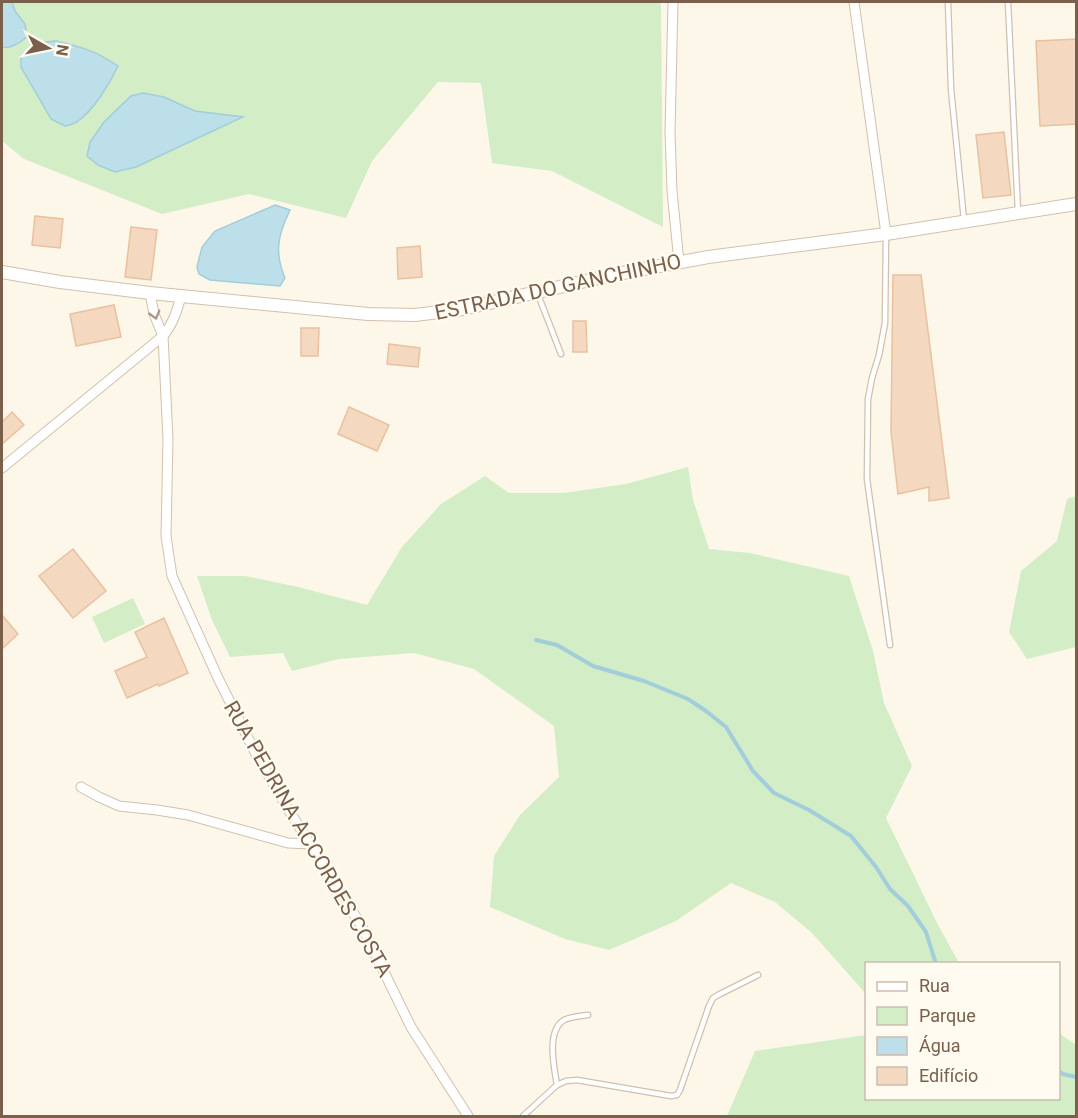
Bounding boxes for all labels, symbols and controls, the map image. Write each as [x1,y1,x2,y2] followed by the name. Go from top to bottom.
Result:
[18,18,78,78] north arrow
[52,43,73,57] text: N
[433,249,683,325] street label: ESTRADA DO GANCHINHO
[148,309,160,320] one-way arrow
[219,697,397,981] street label: RUA PEDRINA ACCORDES COSTA
[865,962,1060,1100] legend
[919,975,950,996] text: Rua
[919,1005,976,1026] text: Parque
[919,1035,961,1056] text: Água
[919,1065,978,1086] text: Edifício

